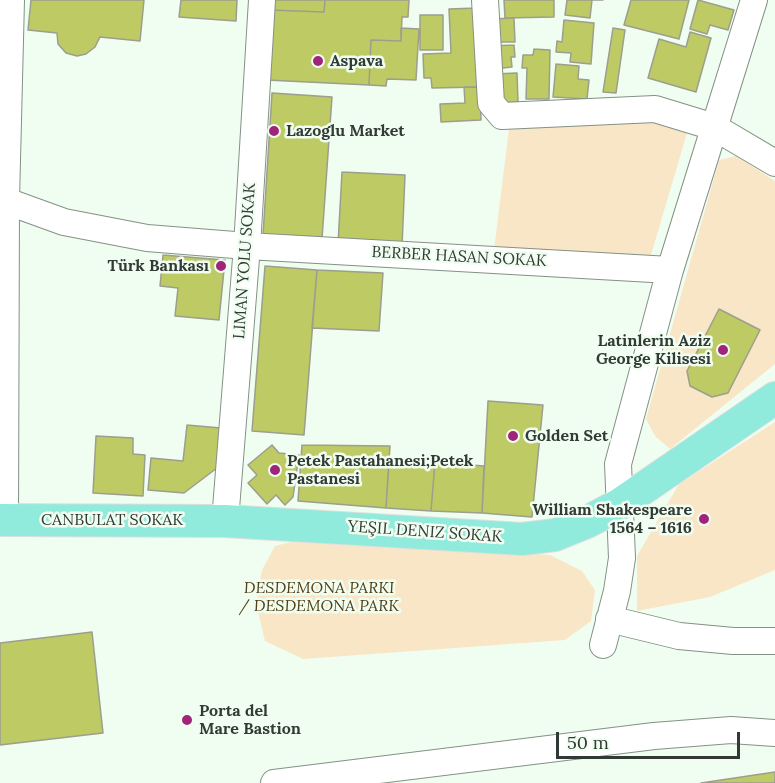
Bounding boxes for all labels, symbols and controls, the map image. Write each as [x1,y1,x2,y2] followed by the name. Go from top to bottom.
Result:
[330,51,383,71] place label: Aspava
[311,54,325,68] marker: Aspava
[286,121,405,141] place label: Lazoglu Market
[267,124,281,138] marker: Lazoglu Market
[230,182,260,340] street label: LIMAN YOLU SOKAK
[371,243,547,271] street label: BERBER HASAN SOKAK
[107,256,209,276] place label: Türk Bankası
[214,259,228,273] marker: Türk Bankası
[596,331,711,369] place label: Latinlerin Aziz George Kilisesi
[716,343,730,357] marker: Latinlerin Aziz George Kilisesi
[525,426,608,446] place label: Golden Set
[506,429,520,443] marker: Golden Set
[287,451,473,489] place label: Petek Pastahanesi;Petek Pastanesi
[268,463,282,477] marker: Petek Pastahanesi;Petek Pastanesi
[532,500,692,538] place label: William Shakespeare 1564 – 1616
[41,510,183,530] street label: CANBULAT SOKAK
[697,512,711,526] marker: William Shakespeare 1564 – 1616
[347,517,503,547] street label: YEŞIL DENIZ SOKAK
[239,578,399,616] park label: DESDEMONA PARKI / DESDEMONA PARK
[199,701,301,739] place label: Porta del Mare Bastion
[180,713,194,727] marker: Porta del Mare Bastion
[559,720,744,758] scale bar
[567,731,609,754] text: 50 m

